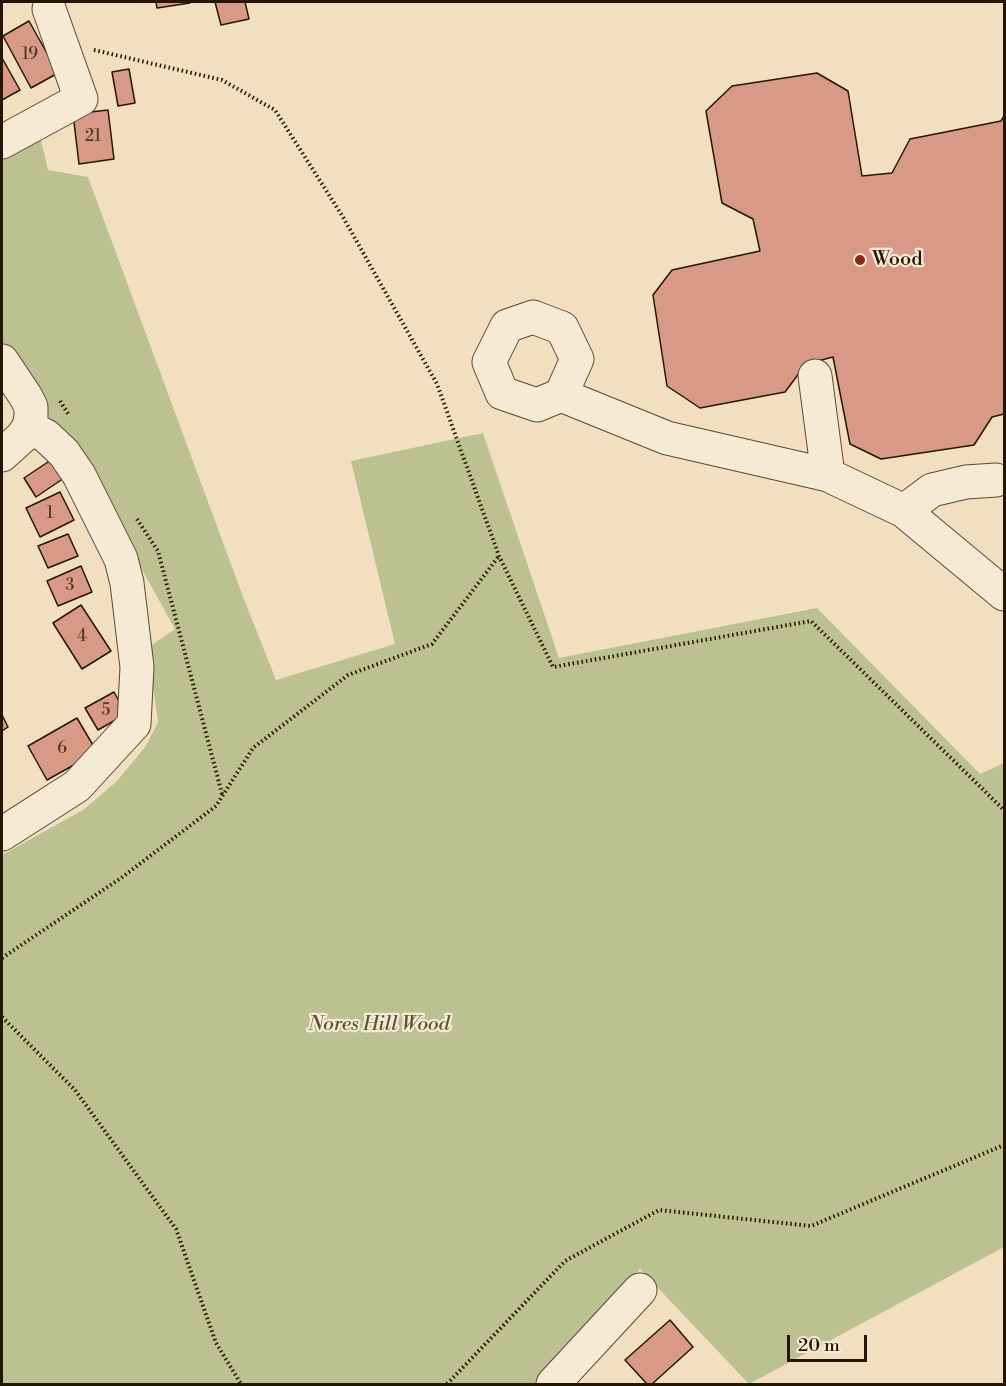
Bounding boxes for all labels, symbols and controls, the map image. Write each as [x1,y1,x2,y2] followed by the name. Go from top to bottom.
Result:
[22,45,38,65] house number: 19
[85,127,101,147] house number: 21
[872,248,923,272] place label: Wood
[853,253,867,267] marker: Wood
[47,504,53,524] house number: 1
[66,576,74,596] house number: 3
[77,627,87,647] house number: 4
[102,701,110,721] house number: 5
[57,739,67,759] house number: 6
[308,1013,450,1037] park label: Nores Hill Wood
[790,1323,870,1361] scale bar
[798,1334,840,1357] text: 20 m

